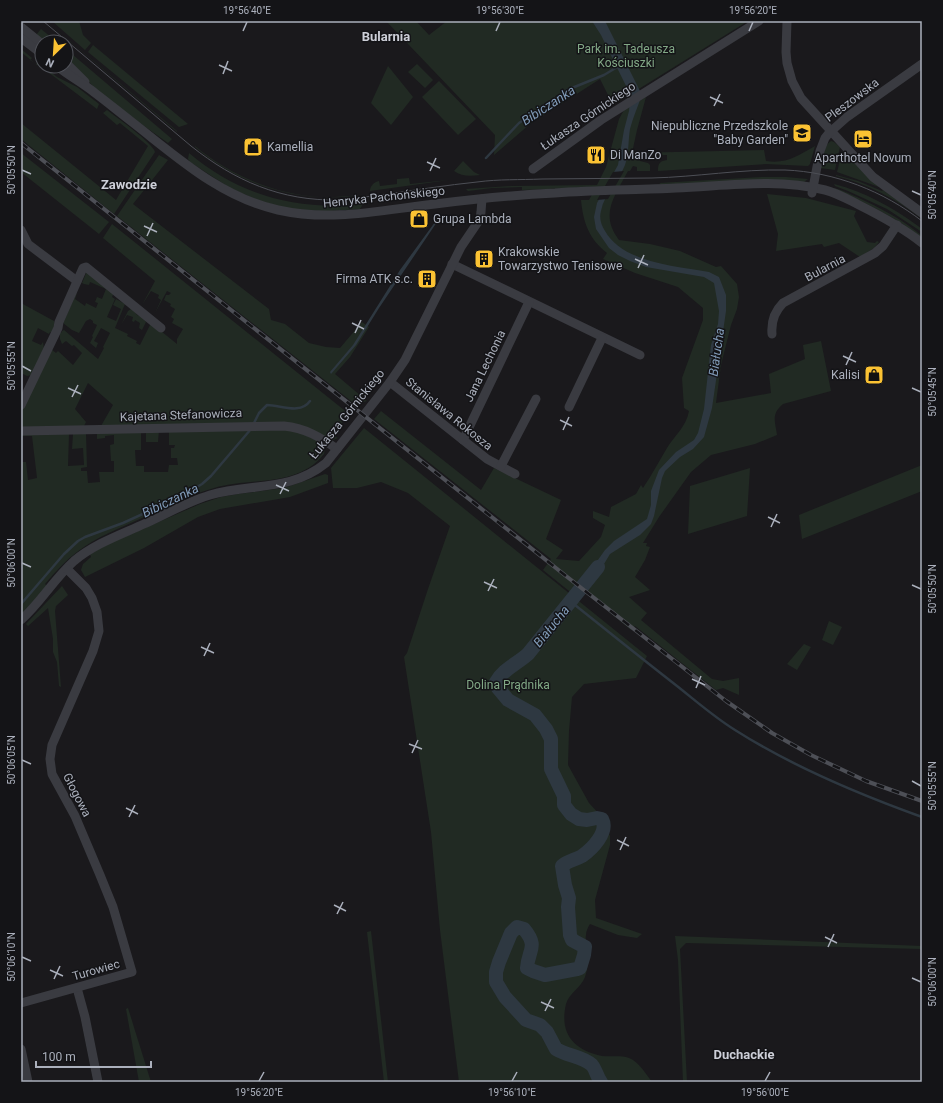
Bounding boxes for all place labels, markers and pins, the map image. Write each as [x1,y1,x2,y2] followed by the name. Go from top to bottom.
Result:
[651,119,788,147] place label: Niepubliczne Przedszkole "Baby Garden"
[791,122,813,144] school or university icon: Niepubliczne Przedszkole "Baby Garden"
[852,128,874,150] hotel icon: Aparthotel Novum
[242,136,264,158] shop icon: Kamellia
[267,140,313,154] place label: Kamellia
[585,144,607,166] restaurant icon: Di ManZo
[610,148,661,162] place label: Di ManZo
[814,151,912,165] place label: Aparthotel Novum
[408,208,430,230] shop icon: Grupa Lambda
[433,212,512,226] place label: Grupa Lambda
[498,245,622,273] place label: Krakowskie Towarzystwo Tenisowe
[473,248,495,270] building icon: Krakowskie Towarzystwo Tenisowe
[416,268,438,290] building icon: Firma ATK s.c.
[336,272,413,286] place label: Firma ATK s.c.
[863,364,885,386] shop icon: Kalisi
[831,368,860,382] place label: Kalisi

